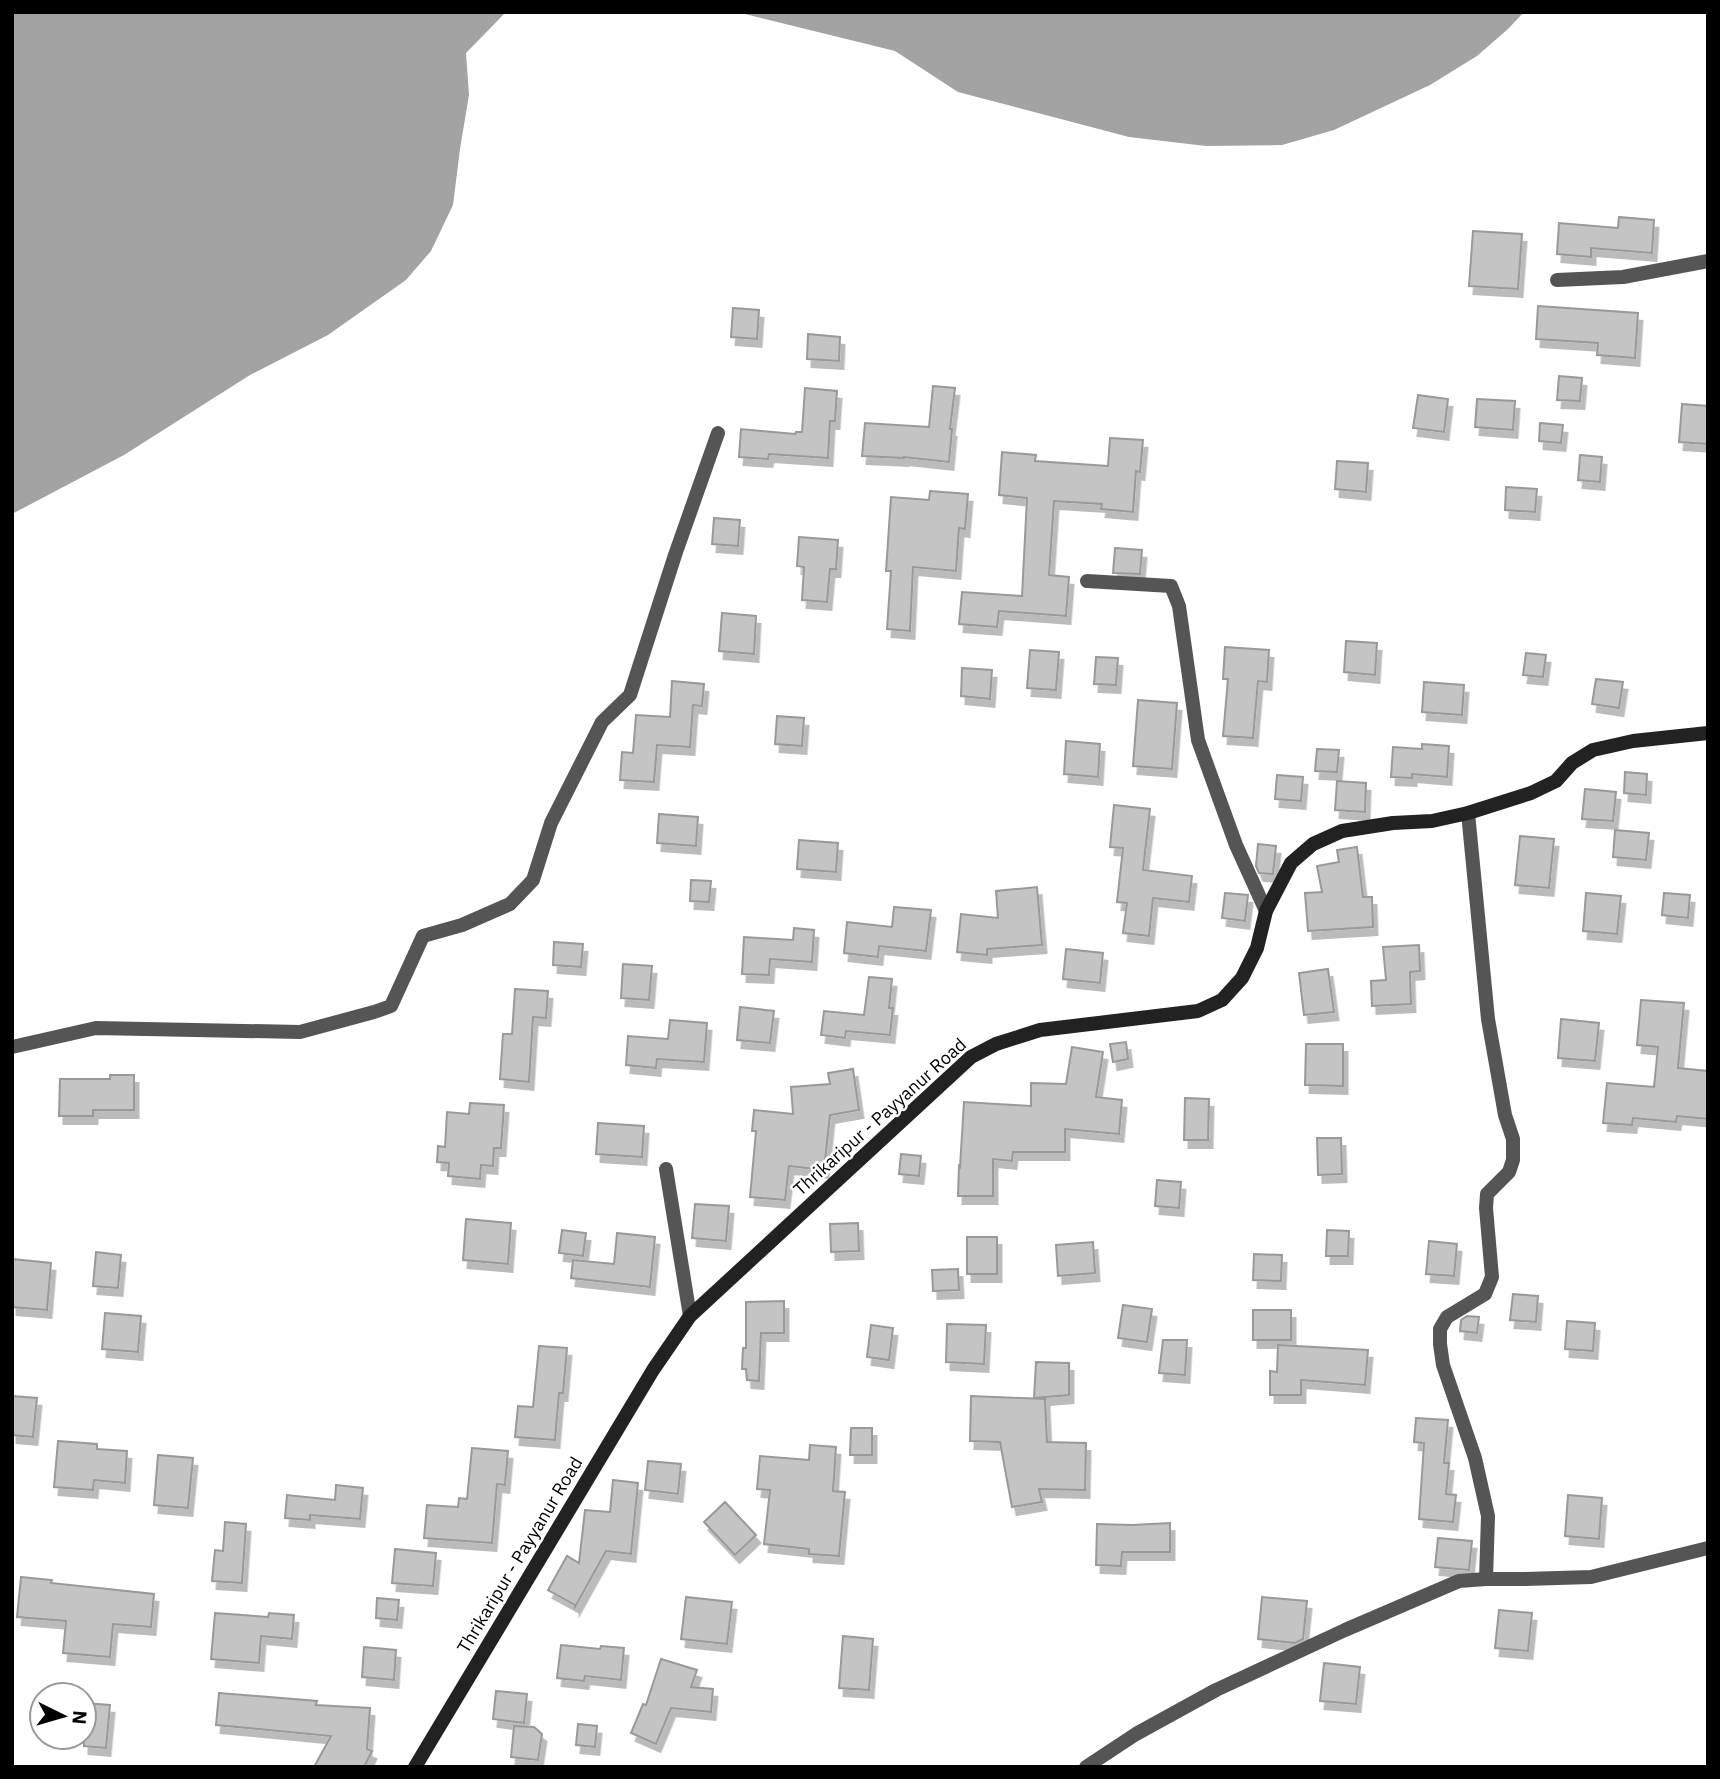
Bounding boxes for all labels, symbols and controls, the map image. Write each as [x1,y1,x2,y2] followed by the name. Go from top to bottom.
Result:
[788,1033,971,1200] street label: Thrikaripur - Payyanur Road
[452,1452,587,1657] street label: Thrikaripur - Payyanur Road
[28,1681,98,1751] north arrow
[67,1710,92,1725] text: N

